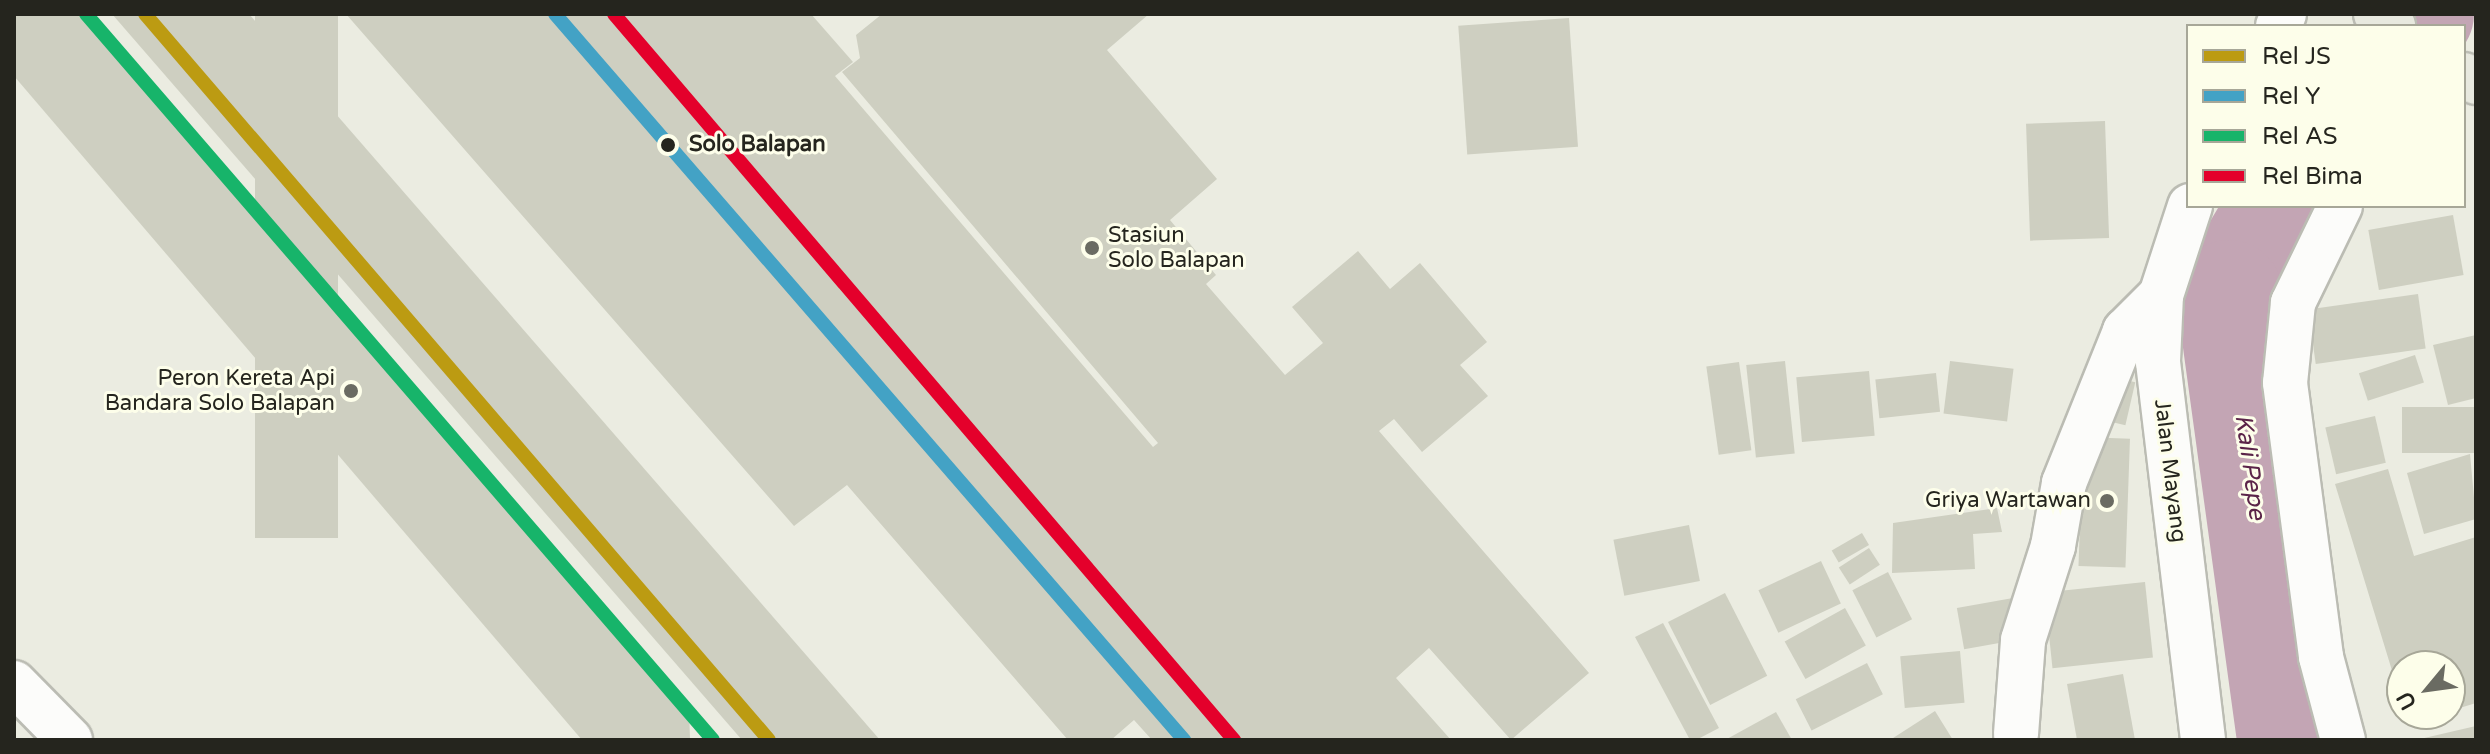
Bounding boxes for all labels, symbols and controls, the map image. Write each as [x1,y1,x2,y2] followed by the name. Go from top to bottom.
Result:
[2186,24,2466,208] legend
[2262,42,2331,71] text: Rel JS
[2262,82,2320,111] text: Rel Y
[2262,122,2338,151] text: Rel AS
[654,131,682,159] marker: Solo Balapan
[689,132,826,158] place label: Solo Balapan
[2262,162,2363,191] text: Rel Bima
[1108,222,1245,274] place label: Stasiun Solo Balapan
[1083,239,1101,257] marker: Stasiun Solo Balapan
[105,365,335,416] place label: Peron Kereta Api Bandara Solo Balapan
[342,382,360,400] marker: Peron Kereta Api Bandara Solo Balapan
[2148,398,2192,544] street label: Jalan Mayang
[2228,413,2272,521] water label: Kali Pepe
[1925,488,2091,514] place label: Griya Wartawan
[2098,492,2116,510] marker: Griya Wartawan
[2386,650,2466,730] north arrow
[2391,687,2422,714] text: U

